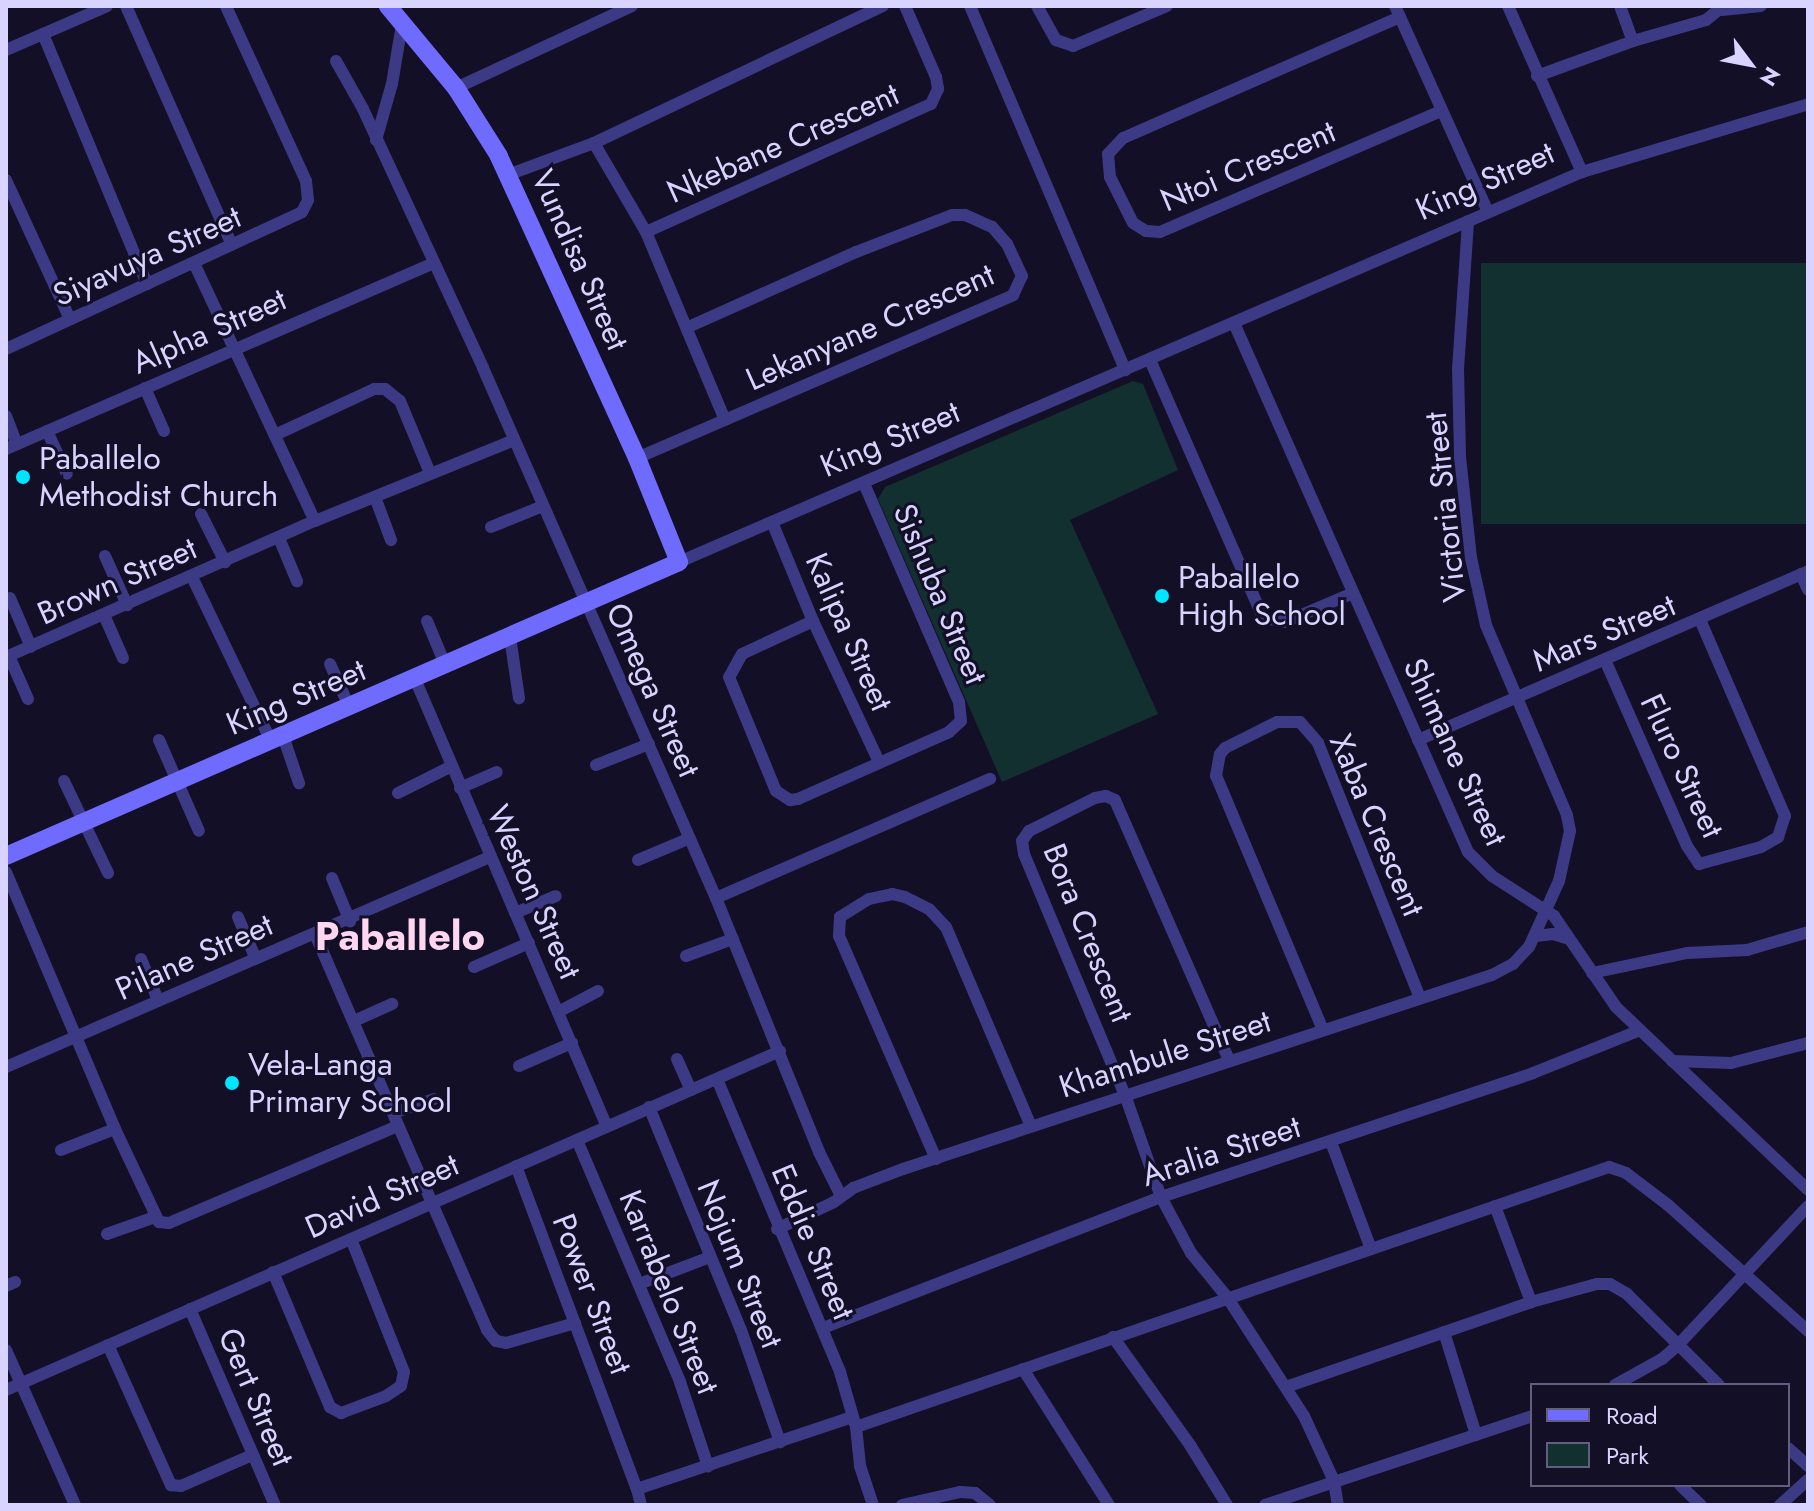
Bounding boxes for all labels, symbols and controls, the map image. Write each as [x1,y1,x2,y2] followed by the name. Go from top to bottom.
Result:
[1710,24,1790,104] north arrow
[1752,61,1789,93] text: N
[661,75,905,211] street label: Nkebane Crescent
[1155,112,1341,220] street label: Ntoi Crescent
[1410,133,1560,229] street label: King Street
[523,164,637,356] street label: Vundisa Street
[47,197,247,315] street label: Siyavuya Street
[740,255,1000,399] street label: Lekanyane Crescent
[126,280,292,382] street label: Alpha Street
[815,393,965,485] street label: King Street
[1416,410,1474,604] street label: Victoria Street
[39,440,278,515] place label: Paballelo Methodist Church
[14,468,32,486] marker: Paballelo Methodist Church
[885,498,995,690] street label: Sishuba Street
[32,529,202,633] street label: Brown Street
[797,547,901,717] street label: Kalipa Street
[1178,559,1346,634] place label: Paballelo High School
[1527,586,1681,680] street label: Mars Street
[1153,587,1171,605] marker: Paballelo High School
[598,597,708,783] street label: Omega Street
[221,651,371,743] street label: King Street
[1395,652,1515,852] street label: Shimane Street
[1632,688,1732,844] street label: Fluro Street
[1321,728,1433,922] street label: Xaba Crescent
[479,799,589,985] street label: Weston Street
[1035,838,1141,1028] street label: Bora Crescent
[110,905,278,1009] street label: Pilane Street
[315,912,485,960] district label: Paballelo
[1054,1002,1276,1106] street label: Khambule Street
[248,1046,452,1121] place label: Vela-Langa Primary School
[223,1074,241,1092] marker: Vela-Langa Primary School
[1137,1107,1305,1195] street label: Aralia Street
[299,1145,465,1247] street label: David Street
[763,1159,863,1325] street label: Eddie Street
[689,1174,791,1354] street label: Nojum Street
[611,1185,727,1399] street label: Karrabelo Street
[544,1209,640,1379] street label: Power Street
[210,1322,302,1472] street label: Gert Street
[1530,1383,1790,1487] legend
[1606,1398,1658,1433] text: Road
[1606,1438,1649,1473] text: Park

